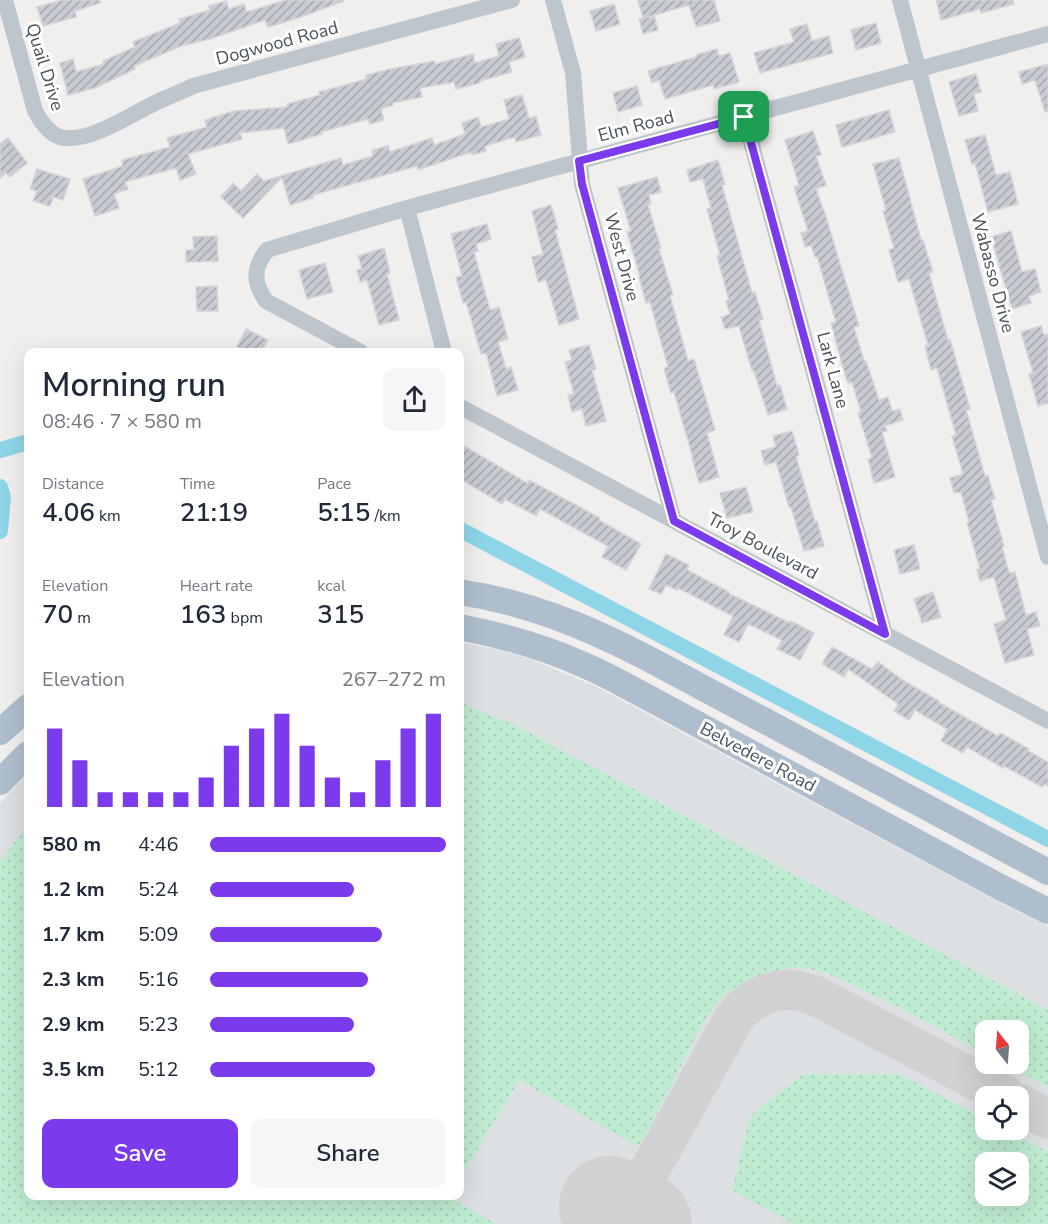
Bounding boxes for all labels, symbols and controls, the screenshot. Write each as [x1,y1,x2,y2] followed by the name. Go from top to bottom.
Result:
[213,15,341,71] street label: Dogwood Road
[20,20,70,114] street label: Quail Drive
[718,91,769,142] pin
[727,100,760,133] icon: arrive
[595,104,677,148] street label: Elm Road
[599,210,645,304] street label: West Drive
[965,210,1021,336] street label: Wabasso Drive
[811,329,855,411] street label: Lark Lane
[42,363,226,408] text: Morning run
[383,368,446,431] button: share
[42,408,202,435] text: 08:46 · 7 × 580 m
[42,473,104,495] text: Distance
[180,473,215,495] text: Time
[317,473,351,495] text: Pace
[42,495,95,530] text: 4.06
[180,495,248,530] text: 21:19
[317,495,370,530] text: 5:15
[95,505,121,527] text: km
[370,505,401,527] text: /km
[704,507,822,585] street label: Troy Boulevard
[42,575,108,597] text: Elevation
[180,575,253,597] text: Heart rate
[317,575,346,597] text: kcal
[42,597,73,632] text: 70
[180,597,226,632] text: 163
[317,597,364,632] text: 315
[73,607,91,629] text: m
[226,607,263,629] text: bpm
[42,666,125,693] text: Elevation
[342,666,446,693] text: 267–272 m
[696,716,820,798] street label: Belvedere Road
[42,831,101,858] text: 580 m
[138,831,179,858] text: 4:46
[42,876,105,903] text: 1.2 km
[138,876,179,903] text: 5:24
[42,921,105,948] text: 1.7 km
[138,921,179,948] text: 5:09
[42,966,105,993] text: 2.3 km
[138,966,179,993] text: 5:16
[42,1011,105,1038] text: 2.9 km
[138,1011,179,1038] text: 5:23
[975,1020,1029,1074] north arrow
[975,1020,1029,1206] map controls
[42,1056,105,1083] text: 3.5 km
[138,1056,179,1083] text: 5:12
[975,1086,1029,1140] button: locate
[42,1119,238,1188] button: Save
[250,1119,446,1188] button: Share
[975,1152,1029,1206] button: layers

